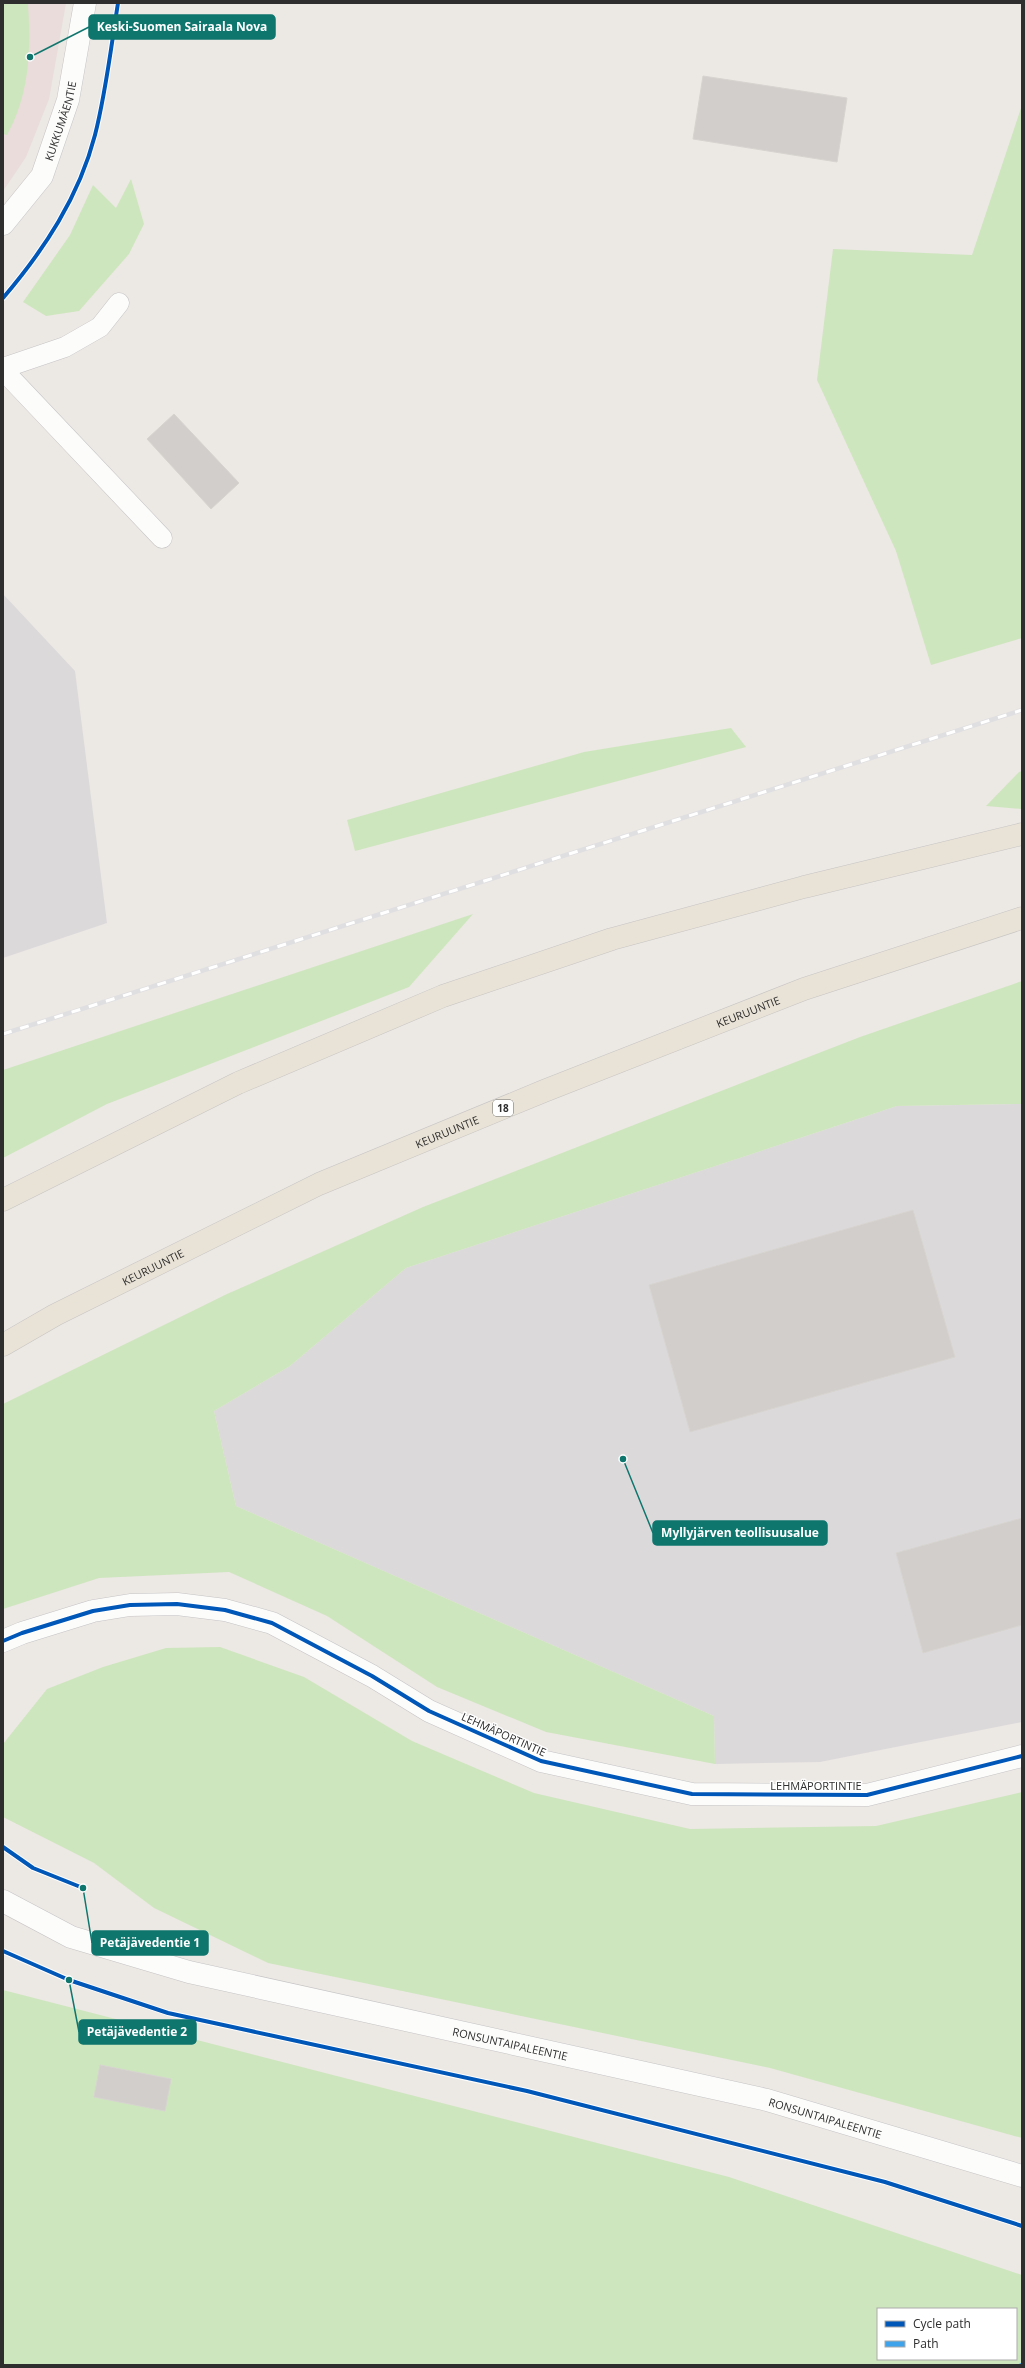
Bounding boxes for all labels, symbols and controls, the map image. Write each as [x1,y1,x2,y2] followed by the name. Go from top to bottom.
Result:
[89,15,275,39] callout: Keski-Suomen Sairaala Nova
[97,18,267,35] text: Keski-Suomen Sairaala Nova
[40,80,79,163] street label: KUKKUMÄENTIE
[714,992,782,1030] street label: KEURUUNTIE
[493,1100,513,1116] road number: 18
[413,1111,481,1151] street label: KEURUUNTIE
[119,1245,186,1288] street label: KEURUUNTIE
[653,1521,827,1545] callout: Myllyjärven teollisuusalue
[661,1524,819,1541] text: Myllyjärven teollisuusalue
[459,1709,549,1759] street label: LEHMÄPORTINTIE
[770,1778,862,1793] street label: LEHMÄPORTINTIE
[92,1931,208,1955] callout: Petäjävedentie 1
[100,1934,200,1951] text: Petäjävedentie 1
[79,2020,196,2044] callout: Petäjävedentie 2
[87,2023,187,2040] text: Petäjävedentie 2
[451,2023,569,2063] street label: RONSUNTAIPALEENTIE
[767,2093,884,2141] street label: RONSUNTAIPALEENTIE
[877,2308,1017,2360] legend
[913,2315,971,2332] text: Cycle path
[913,2335,939,2352] text: Path

